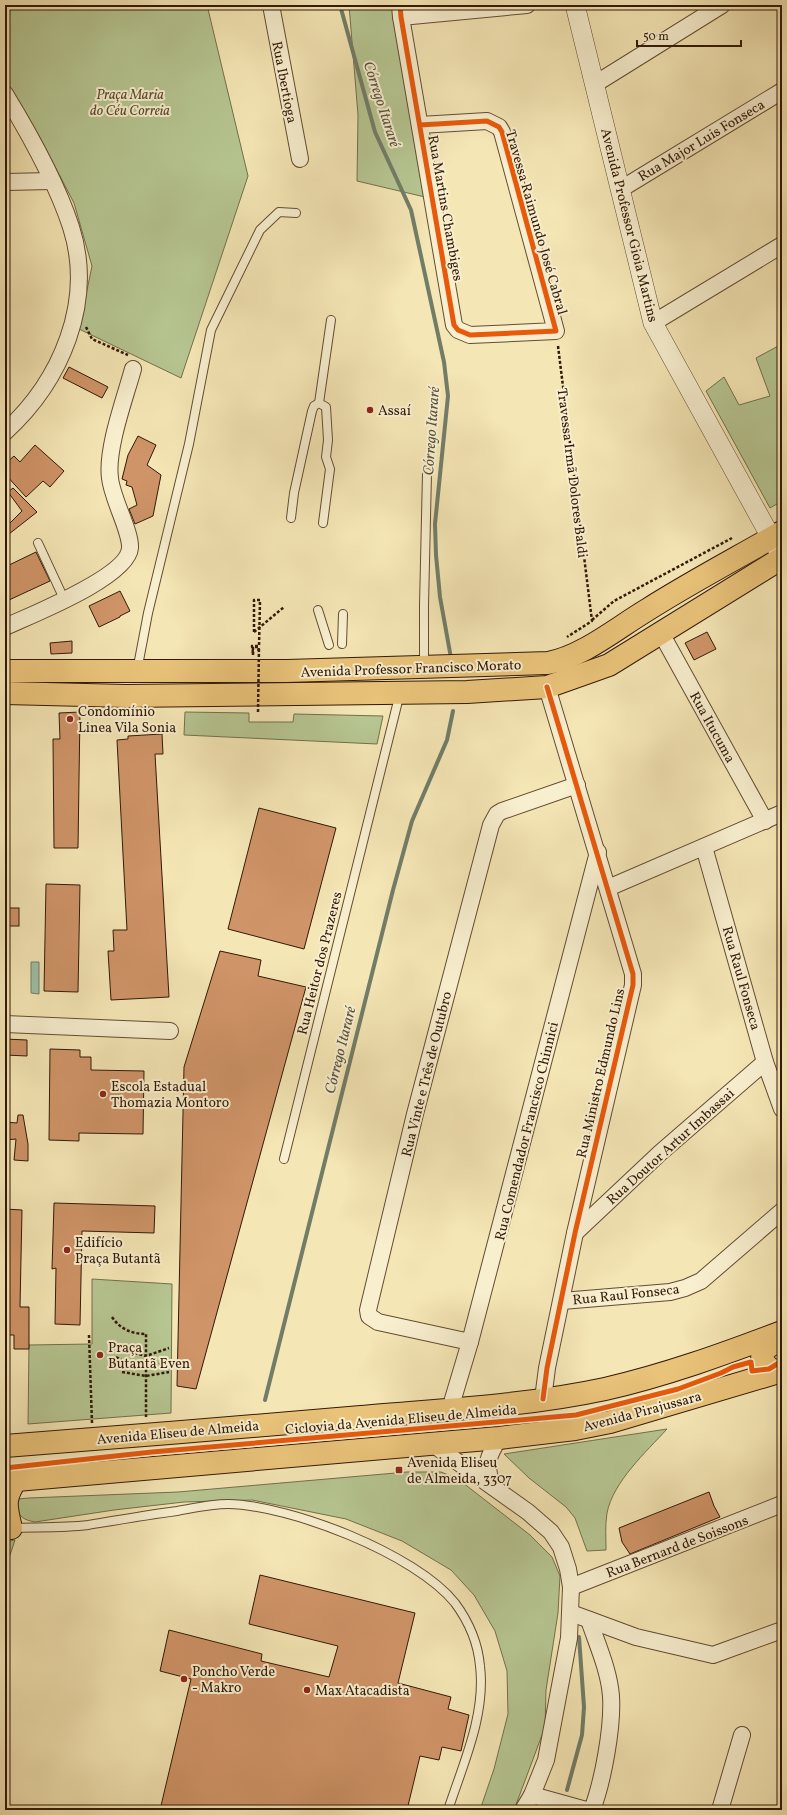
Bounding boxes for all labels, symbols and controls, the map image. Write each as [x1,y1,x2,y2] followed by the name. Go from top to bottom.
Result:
[637,22,741,48] scale bar
[643,29,669,45] text: 50 m
[266,40,301,125] street label: Rua Ibertioga
[357,59,405,151] water label: Córrego Itararé
[90,86,170,121] park label: Praça Maria do Céu Correia
[635,96,769,187] street label: Rua Major Luis Fonseca
[595,126,662,324] street label: Avenida Professor Gioia Martins
[500,128,571,317] street label: Travessa Raimundo José Cabral
[422,134,467,283] street label: Rua Martins Chambiges
[419,384,446,476] water label: Córrego Itararé
[552,387,591,559] street label: Travessa Irmã Dolores Baldi
[378,402,412,421] place label: Assaí
[365,405,375,415] marker: Assaí
[300,656,522,683] street label: Avenida Professor Francisco Morato
[684,689,739,767] street label: Rua Itucuma
[78,703,176,738] place label: Condomínio Linea Vila Sonia
[65,714,75,724] marker: Condomínio Linea Vila Sonia
[293,890,347,1037] street label: Rua Heitor dos Prazeres
[717,924,765,1033] street label: Rua Raul Fonseca
[573,987,630,1160] street label: Rua Ministro Edmundo Lins
[398,990,457,1159] street label: Rua Vinte e Três de Outubro
[320,1003,363,1096] water label: Córrego Itararé
[491,1020,564,1243] street label: Rua Comendador Francisco Chinnici
[111,1078,229,1113] place label: Escola Estadual Thomazia Montoro
[603,1085,739,1210] street label: Rua Doutor Artur Imbassai
[98,1089,108,1099] marker: Escola Estadual Thomazia Montoro
[75,1234,161,1269] place label: Edifício Praça Butantã
[62,1245,72,1255] marker: Edifício Praça Butantã
[572,1280,681,1311] street label: Rua Raul Fonseca
[108,1339,190,1374] place label: Praça Butantã Even
[95,1350,105,1360] marker: Praça Butantã Even
[581,1387,704,1437] street label: Avenida Pirajussara
[284,1401,518,1440] street label: Ciclovia da Avenida Eliseu de Almeida
[96,1417,260,1450] street label: Avenida Eliseu de Almeida
[407,1454,512,1489] place label: Avenida Eliseu de Almeida, 3307
[394,1465,404,1475] marker: Avenida Eliseu de Almeida, 3307
[604,1511,751,1583] street label: Rua Bernard de Soissons
[192,1663,275,1698] place label: Poncho Verde - Makro
[179,1674,189,1684] marker: Poncho Verde - Makro
[315,1682,410,1701] place label: Max Atacadista
[302,1685,312,1695] marker: Max Atacadista

